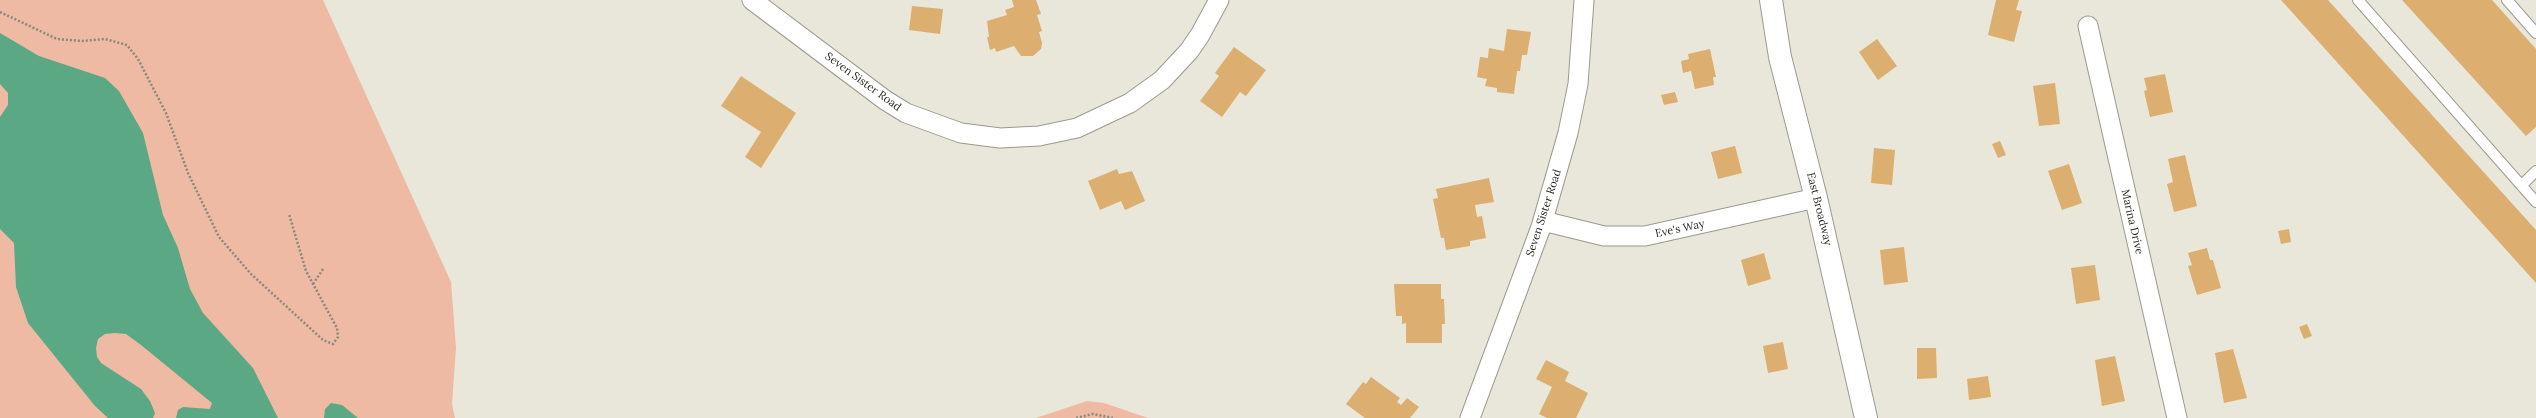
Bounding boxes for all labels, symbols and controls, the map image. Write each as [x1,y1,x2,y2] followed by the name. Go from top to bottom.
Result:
[822,50,904,114] street label: Seven Sister Road
[1524,168,1564,258] street label: Seven Sister Road
[1804,171,1834,247] street label: East Broadway
[2118,188,2146,256] street label: Marina Drive
[1654,217,1706,241] street label: Eve's Way

